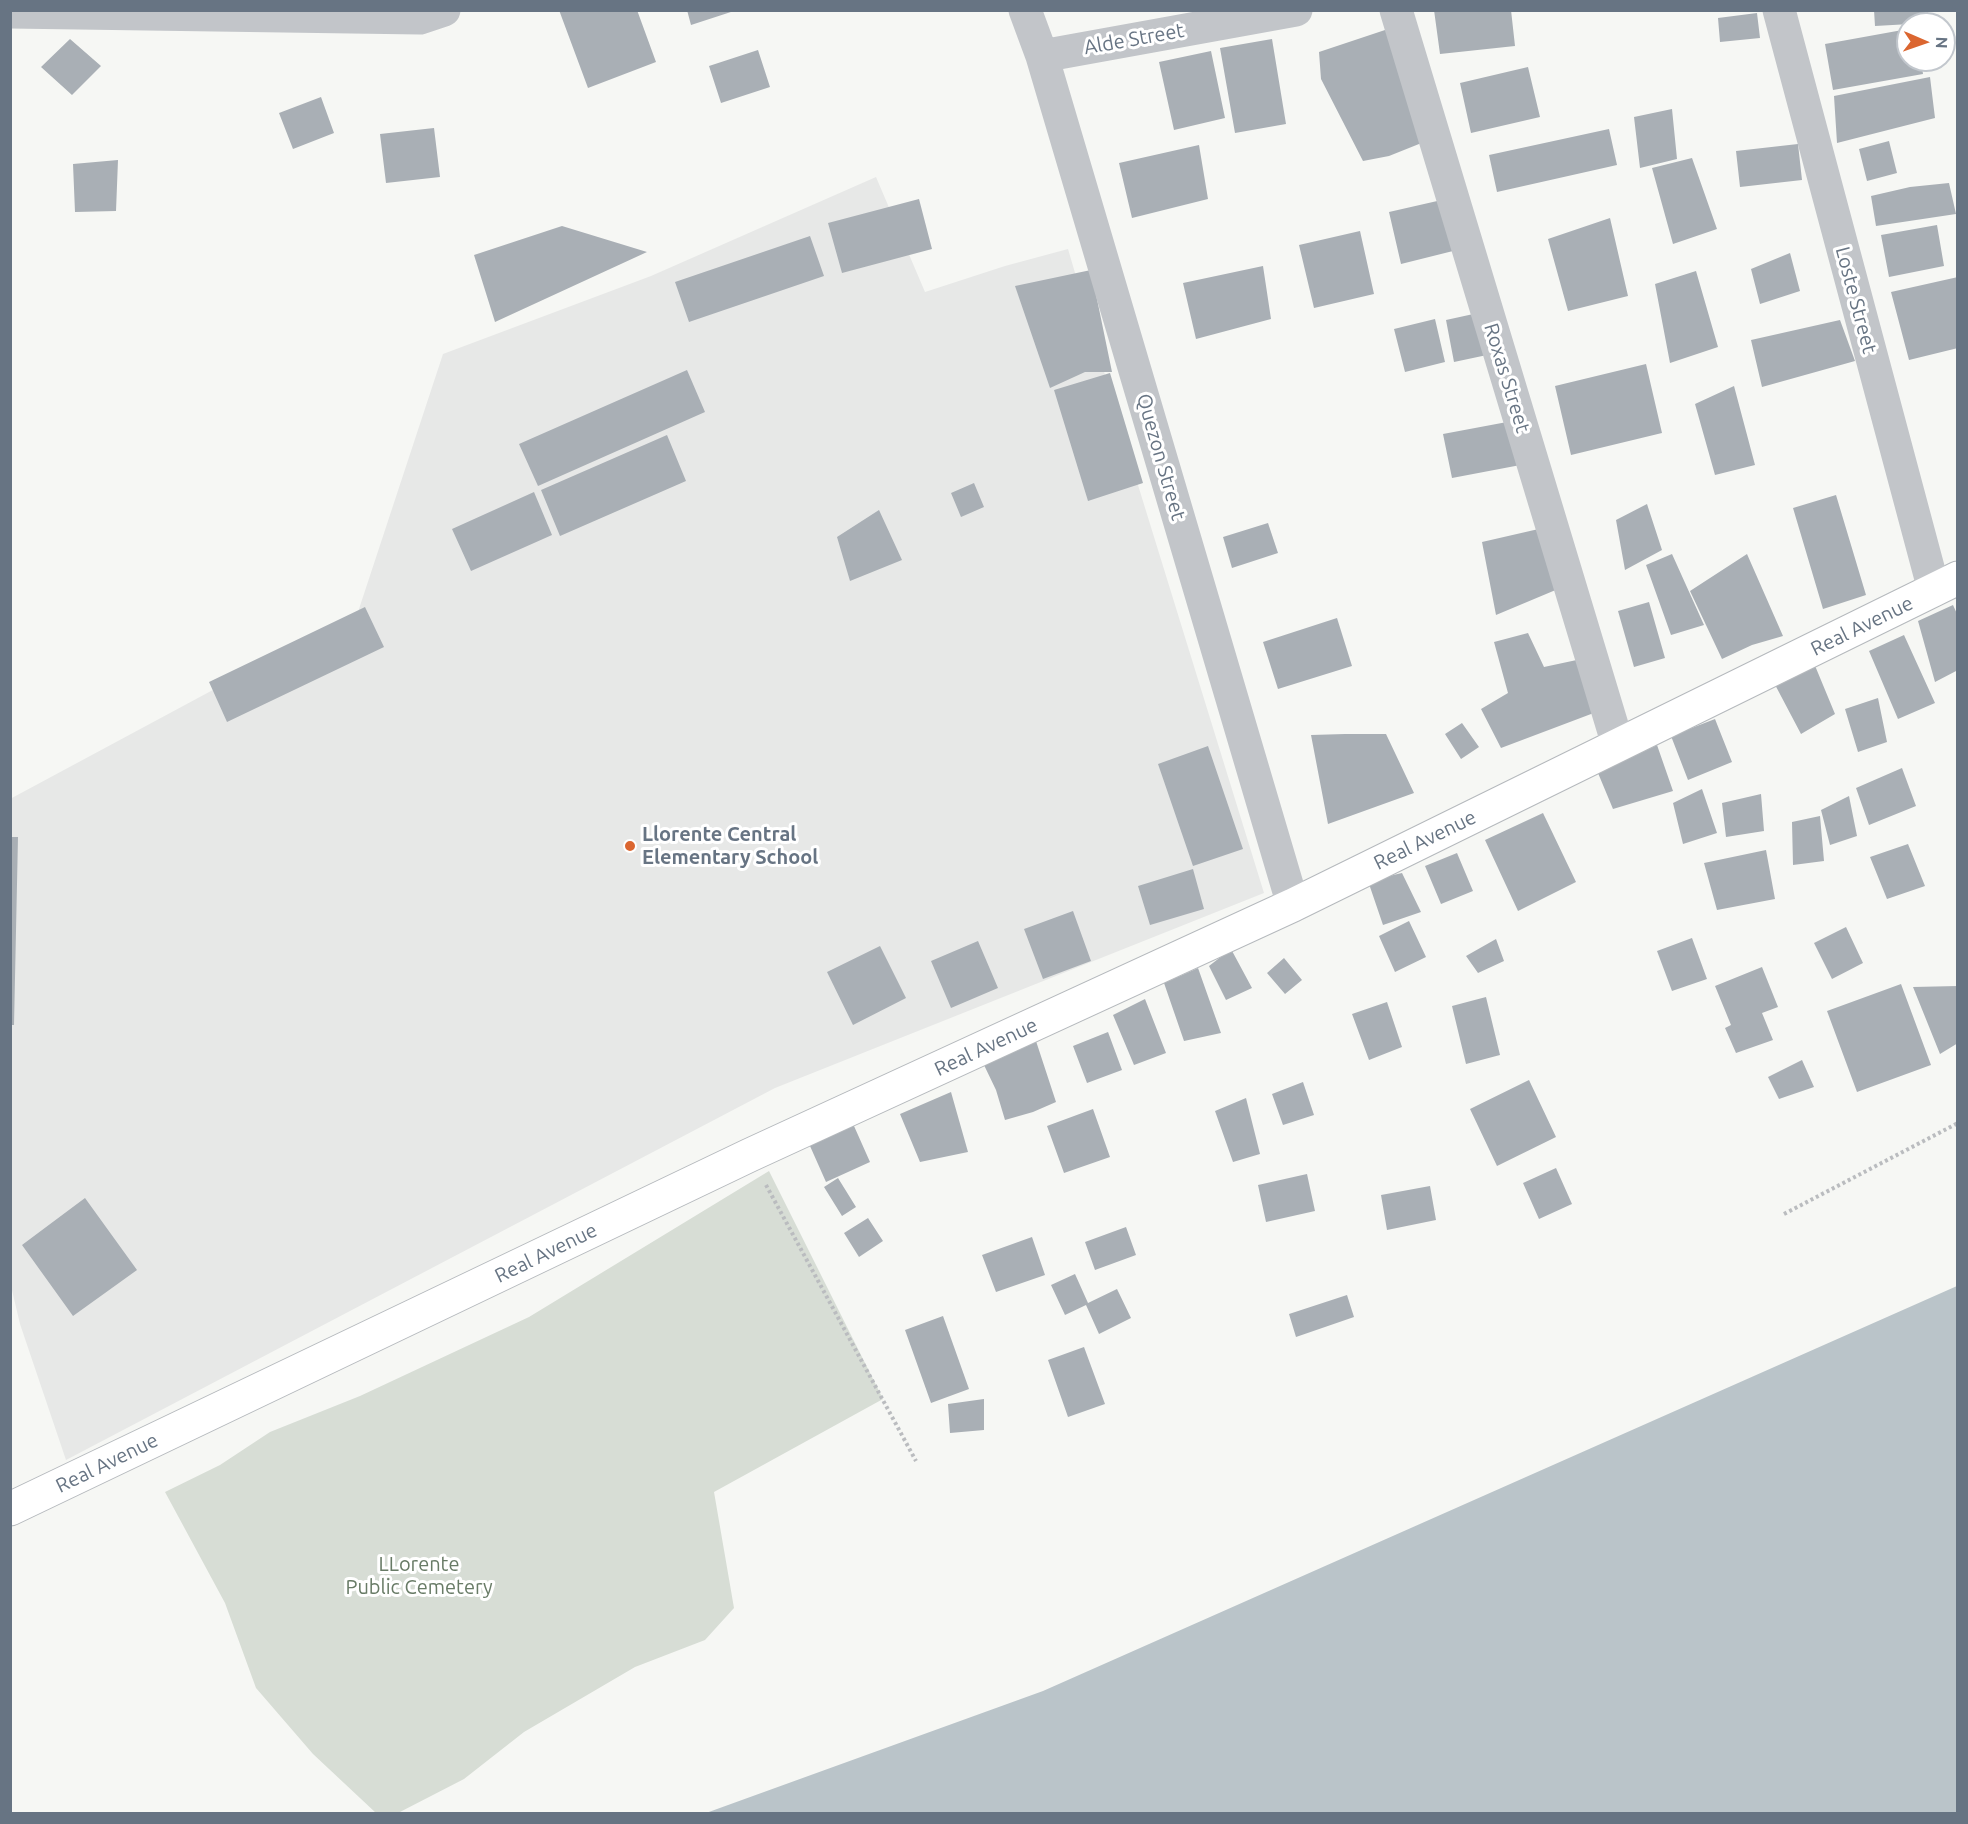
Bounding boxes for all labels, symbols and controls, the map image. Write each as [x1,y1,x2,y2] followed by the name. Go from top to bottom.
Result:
[1896,12,1956,72] north arrow
[1082,18,1186,60] street label: Alde Street
[1933,36,1951,49] text: N
[1830,244,1882,356] street label: Loste Street
[1479,320,1535,436] street label: Roxas Street
[1131,391,1191,523] street label: Quezon Street
[1807,591,1917,661] street label: Real Avenue
[1370,805,1480,875] street label: Real Avenue
[642,822,818,869] place label: Llorente Central Elementary School
[623,839,637,853] marker: Llorente Central Elementary School
[931,1013,1041,1081] street label: Real Avenue
[491,1218,601,1288] street label: Real Avenue
[52,1428,162,1498] street label: Real Avenue
[345,1552,493,1599] park label: LLorente Public Cemetery

